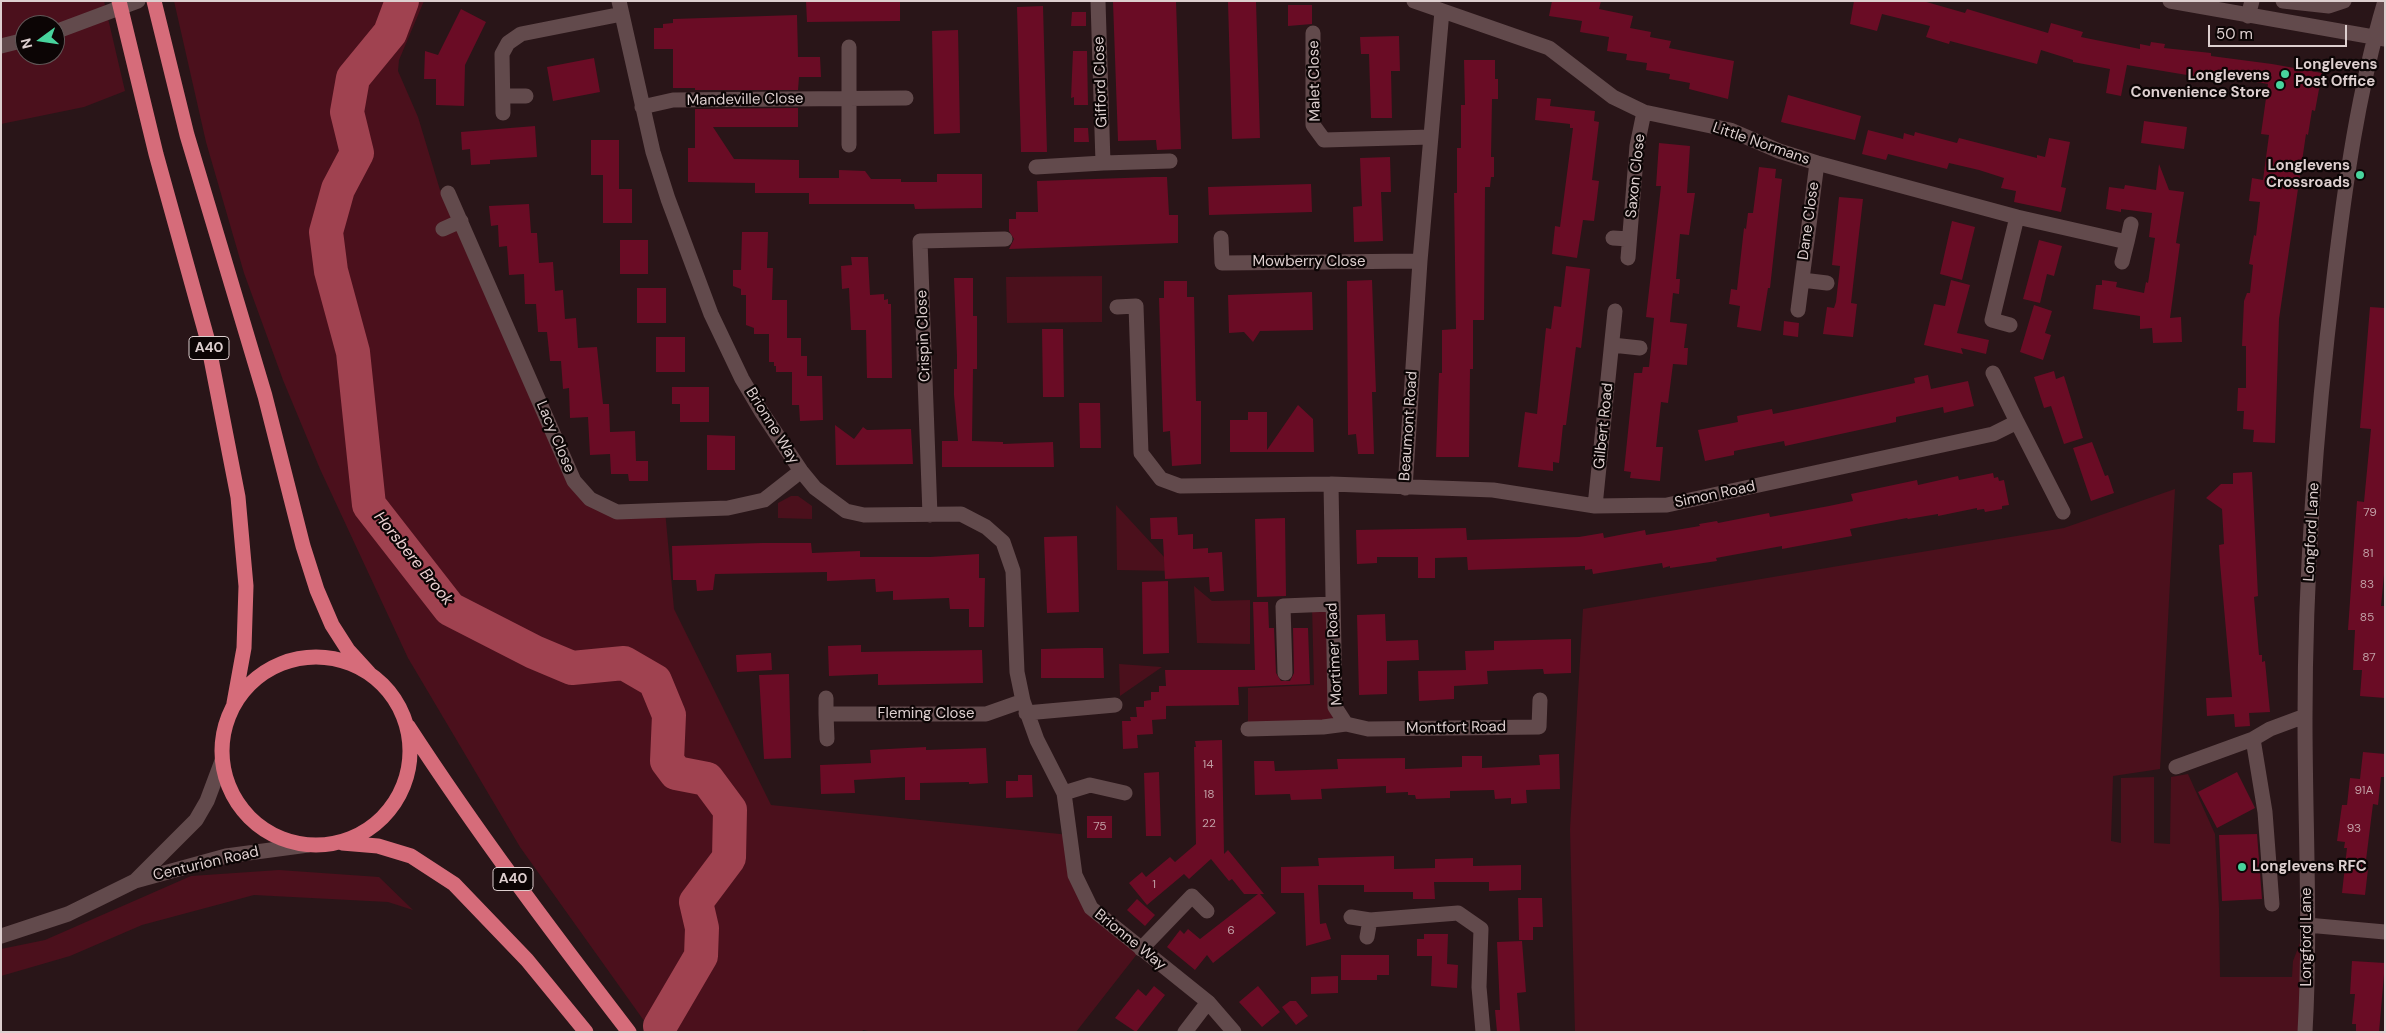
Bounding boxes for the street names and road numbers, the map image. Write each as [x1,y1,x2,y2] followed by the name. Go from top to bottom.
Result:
[1090,36,1112,128] street label: Gifford Close
[1305,40,1325,122] street label: Malet Close
[686,90,804,110] street label: Mandeville Close
[1710,119,1812,169] street label: Little Normans
[1623,133,1649,219] street label: Saxon Close
[1795,181,1823,261] street label: Dane Close
[1252,253,1366,271] street label: Mowberry Close
[913,290,935,382] street label: Crispin Close
[189,336,229,359] road number: A40
[1396,371,1422,481] street label: Beaumont Road
[1591,382,1617,470] street label: Gilbert Road
[741,384,803,468] street label: Brionne Way
[532,398,578,476] street label: Lacy Close
[1673,478,1757,512] street label: Simon Road
[2300,482,2324,582] street label: Longford Lane
[1323,602,1347,706] street label: Mortimer Road
[878,705,974,723] street label: Fleming Close
[1406,718,1506,738] street label: Montfort Road
[151,843,261,885] street label: Centurion Road
[493,868,533,891] road number: A40
[2298,887,2316,987] street label: Longford Lane
[1091,906,1169,974] street label: Brionne Way

